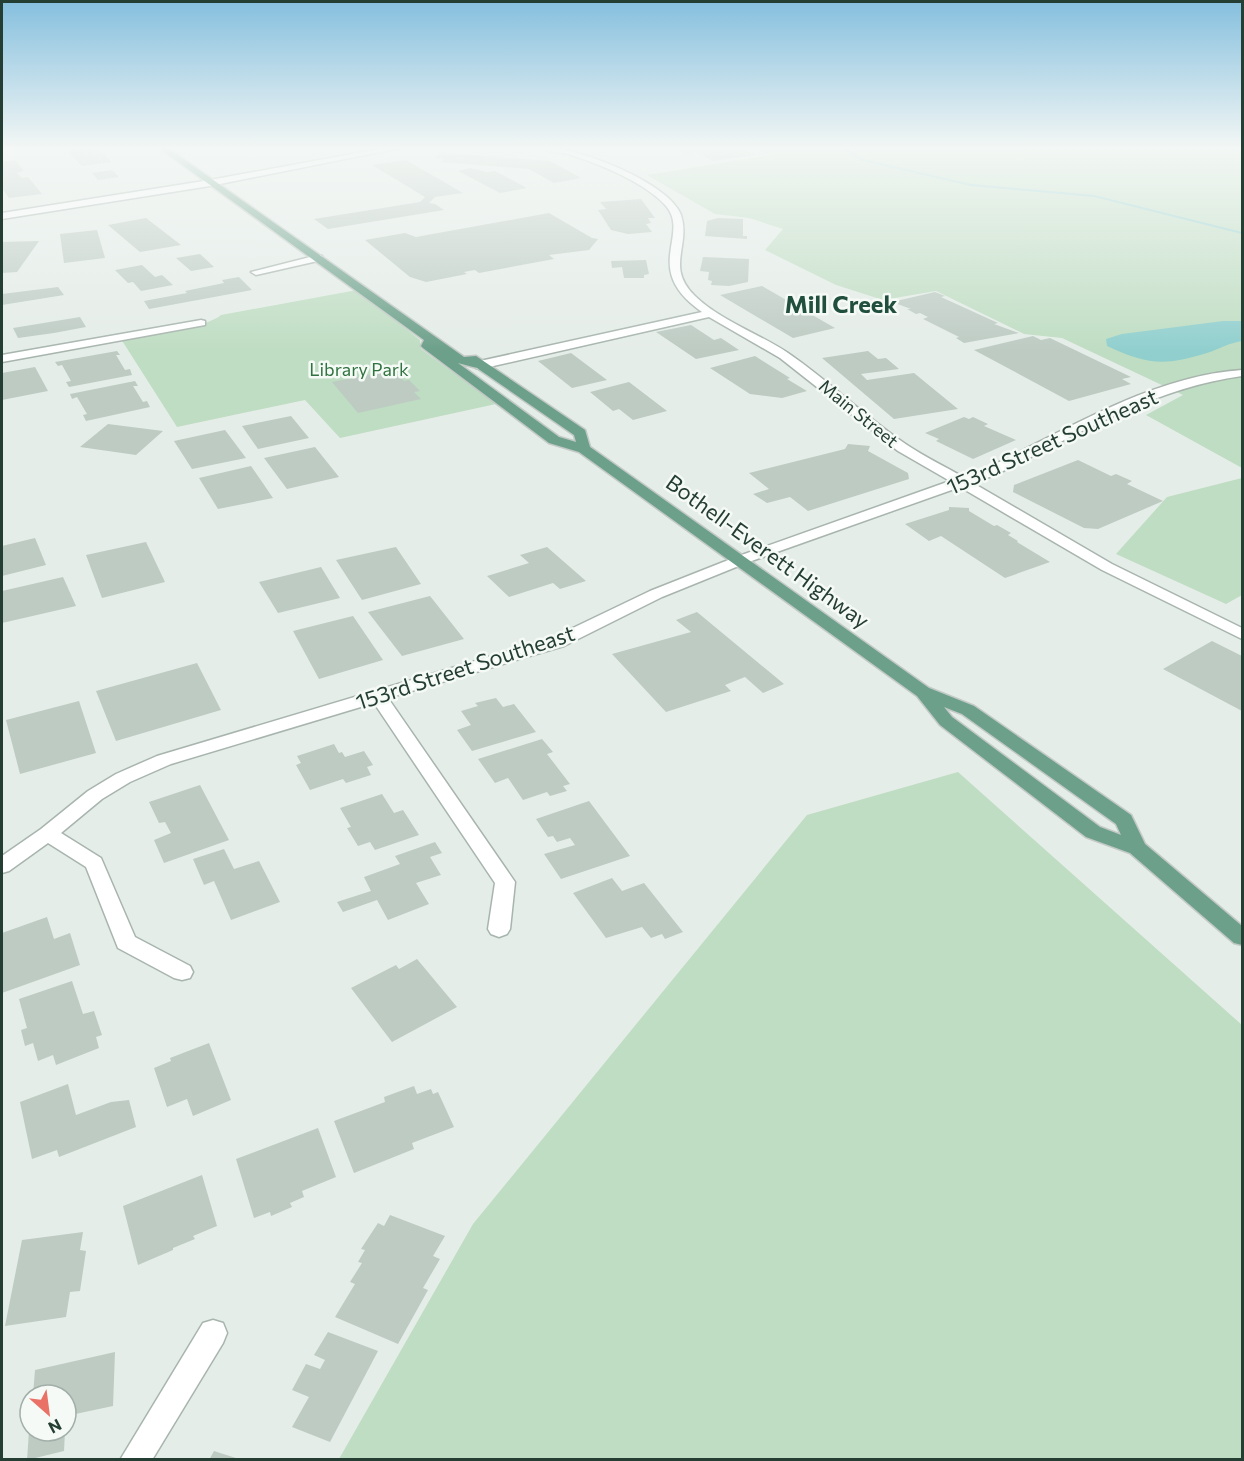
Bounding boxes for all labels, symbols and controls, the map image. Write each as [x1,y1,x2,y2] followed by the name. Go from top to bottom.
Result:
[785,289,897,318] district label: Mill Creek
[309,358,409,380] park label: Library Park
[815,374,903,452] street label: Main Street
[942,382,1162,500] street label: 153rd Street Southeast
[661,468,875,634] street label: Bothell-Everett Highway
[352,619,578,715] street label: 153rd Street Southeast
[18,1383,78,1443] north arrow
[46,1415,65,1438] text: N

